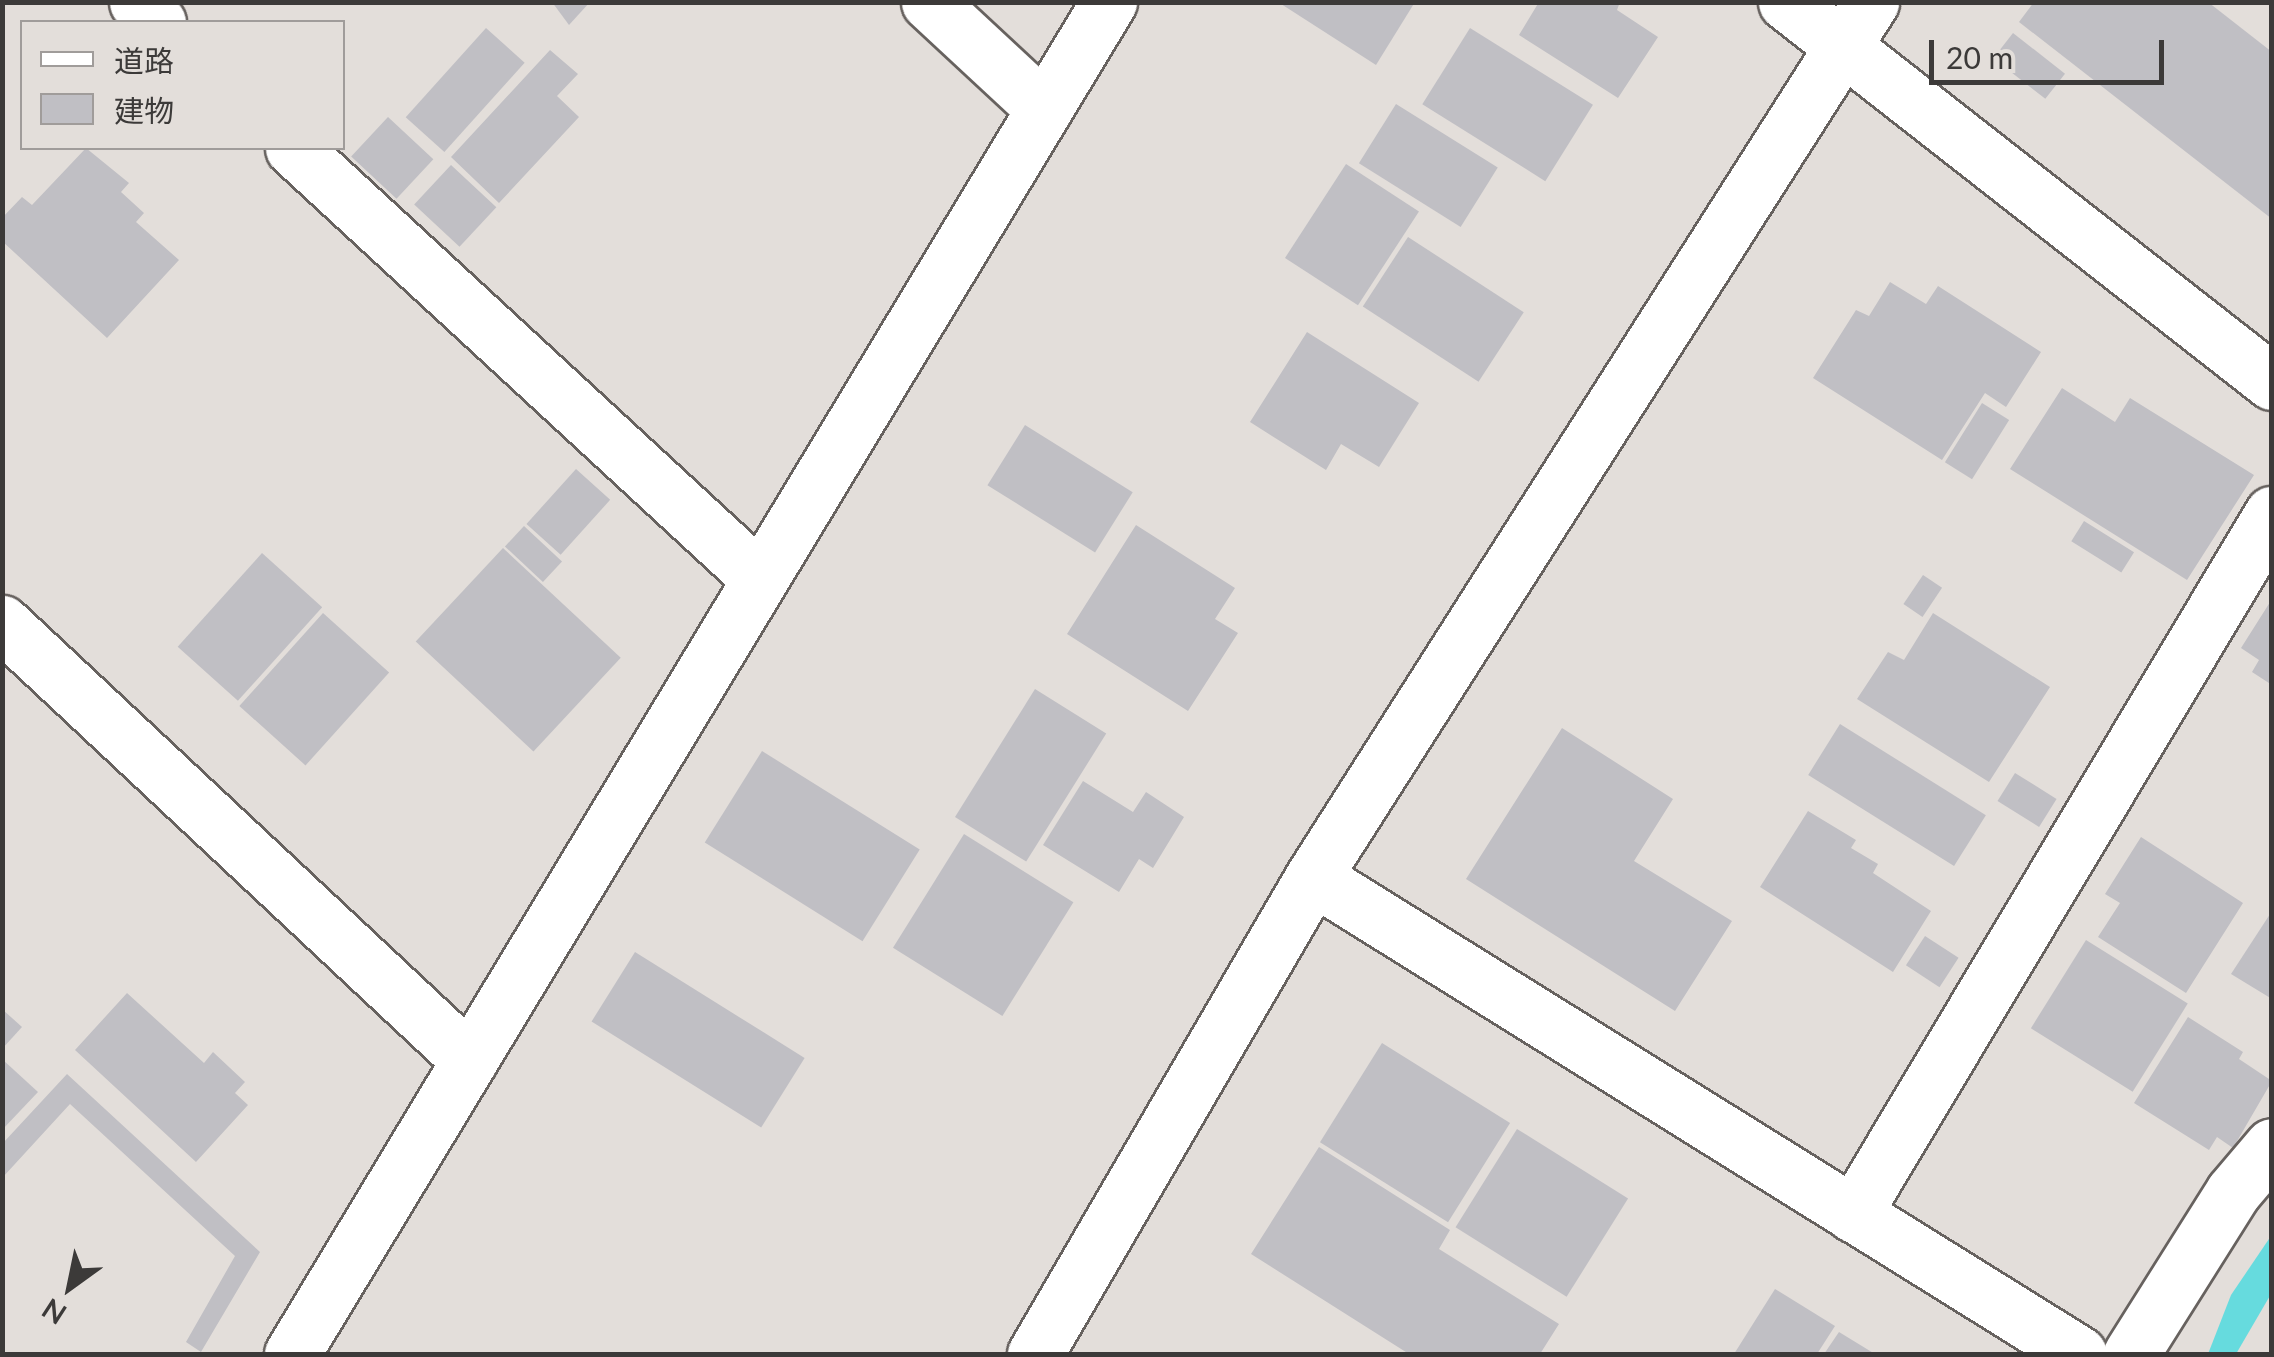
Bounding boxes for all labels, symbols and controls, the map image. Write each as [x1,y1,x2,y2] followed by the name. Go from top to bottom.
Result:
[20,20,345,150] legend
[1934,20,2169,82] scale bar
[1946,39,2013,75] text: 20 m
[114,42,174,78] text: 道路
[114,92,174,128] text: 建物
[20,1237,120,1337] north arrow
[35,1292,72,1332] text: N

